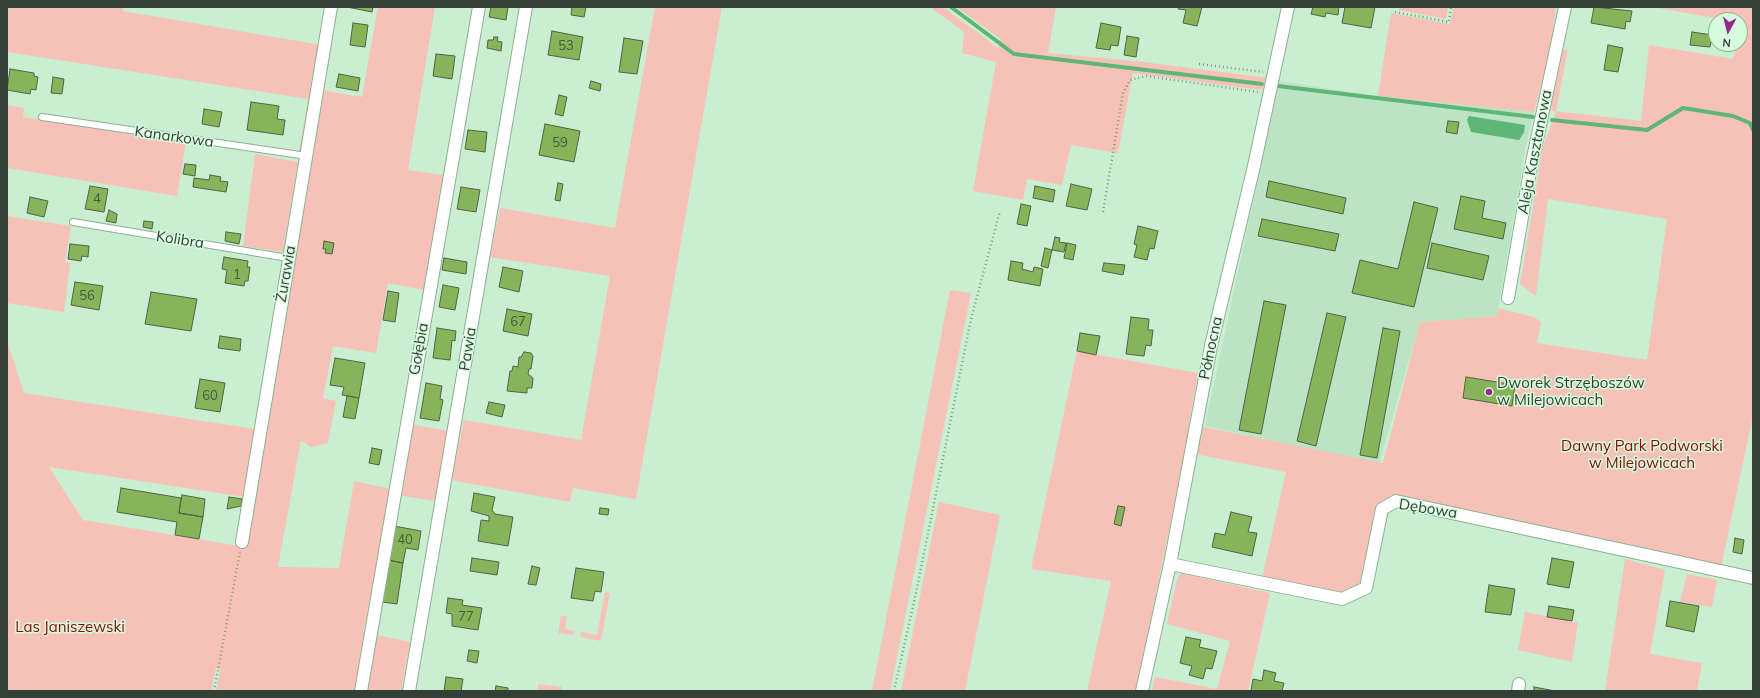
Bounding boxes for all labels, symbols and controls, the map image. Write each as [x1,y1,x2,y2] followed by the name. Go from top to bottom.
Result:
[1708,12,1748,52] north arrow
[1722,35,1732,50] text: N
[558,38,574,54] house number: 53
[1514,88,1556,216] street label: Aleja Kasztanowa
[133,123,215,151] street label: Kanarkowa
[552,135,568,151] house number: 59
[93,191,101,207] house number: 4
[155,227,205,253] street label: Kolibra
[272,244,300,304] street label: Żurawia
[233,267,241,283] house number: 1
[79,288,95,304] house number: 56
[510,314,526,330] house number: 67
[1196,315,1226,381] street label: Północna
[406,321,432,377] street label: Gołębia
[456,326,480,372] street label: Pawia
[1497,374,1645,409] place label: Dworek Strzęboszów w Milejowicach
[1484,387,1494,397] marker: Dworek Strzęboszów w Milejowicach
[202,388,218,404] house number: 60
[1561,437,1723,472] park label: Dawny Park Podworski w Milejowicach
[1398,496,1458,522] street label: Dębowa
[397,532,413,548] house number: 40
[458,609,474,625] house number: 77
[15,618,125,636] park label: Las Janiszewski

